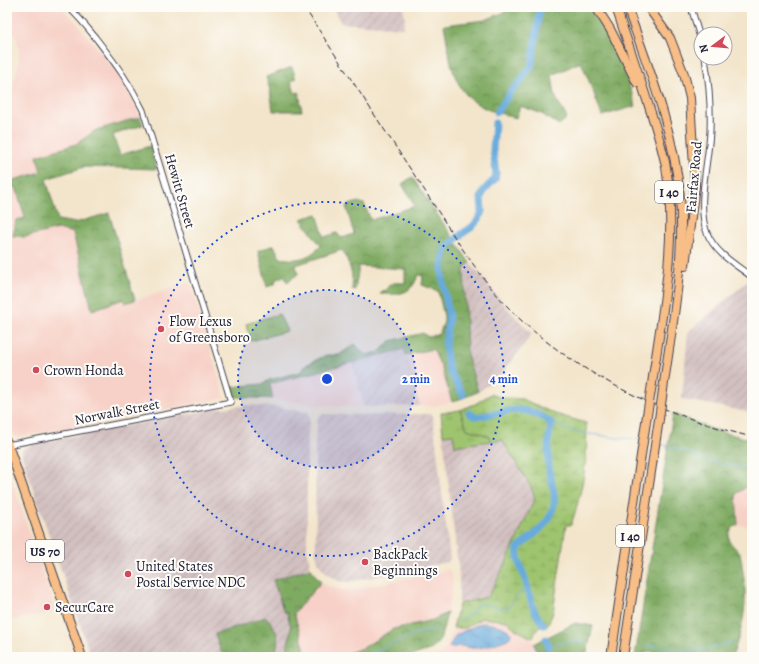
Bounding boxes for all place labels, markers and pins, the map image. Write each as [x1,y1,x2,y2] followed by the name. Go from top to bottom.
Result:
[169,312,250,347] place label: Flow Lexus of Greensboro
[156,324,166,334] marker: Flow Lexus of Greensboro
[44,361,124,380] place label: Crown Honda
[31,365,41,375] marker: Crown Honda
[320,372,334,386] centre of rings
[373,545,438,580] place label: BackPack Beginnings
[136,557,246,592] place label: United States Postal Service NDC
[360,557,370,567] marker: BackPack Beginnings
[123,569,133,579] marker: United States Postal Service NDC
[55,598,114,617] place label: SecurCare
[42,602,52,612] marker: SecurCare

